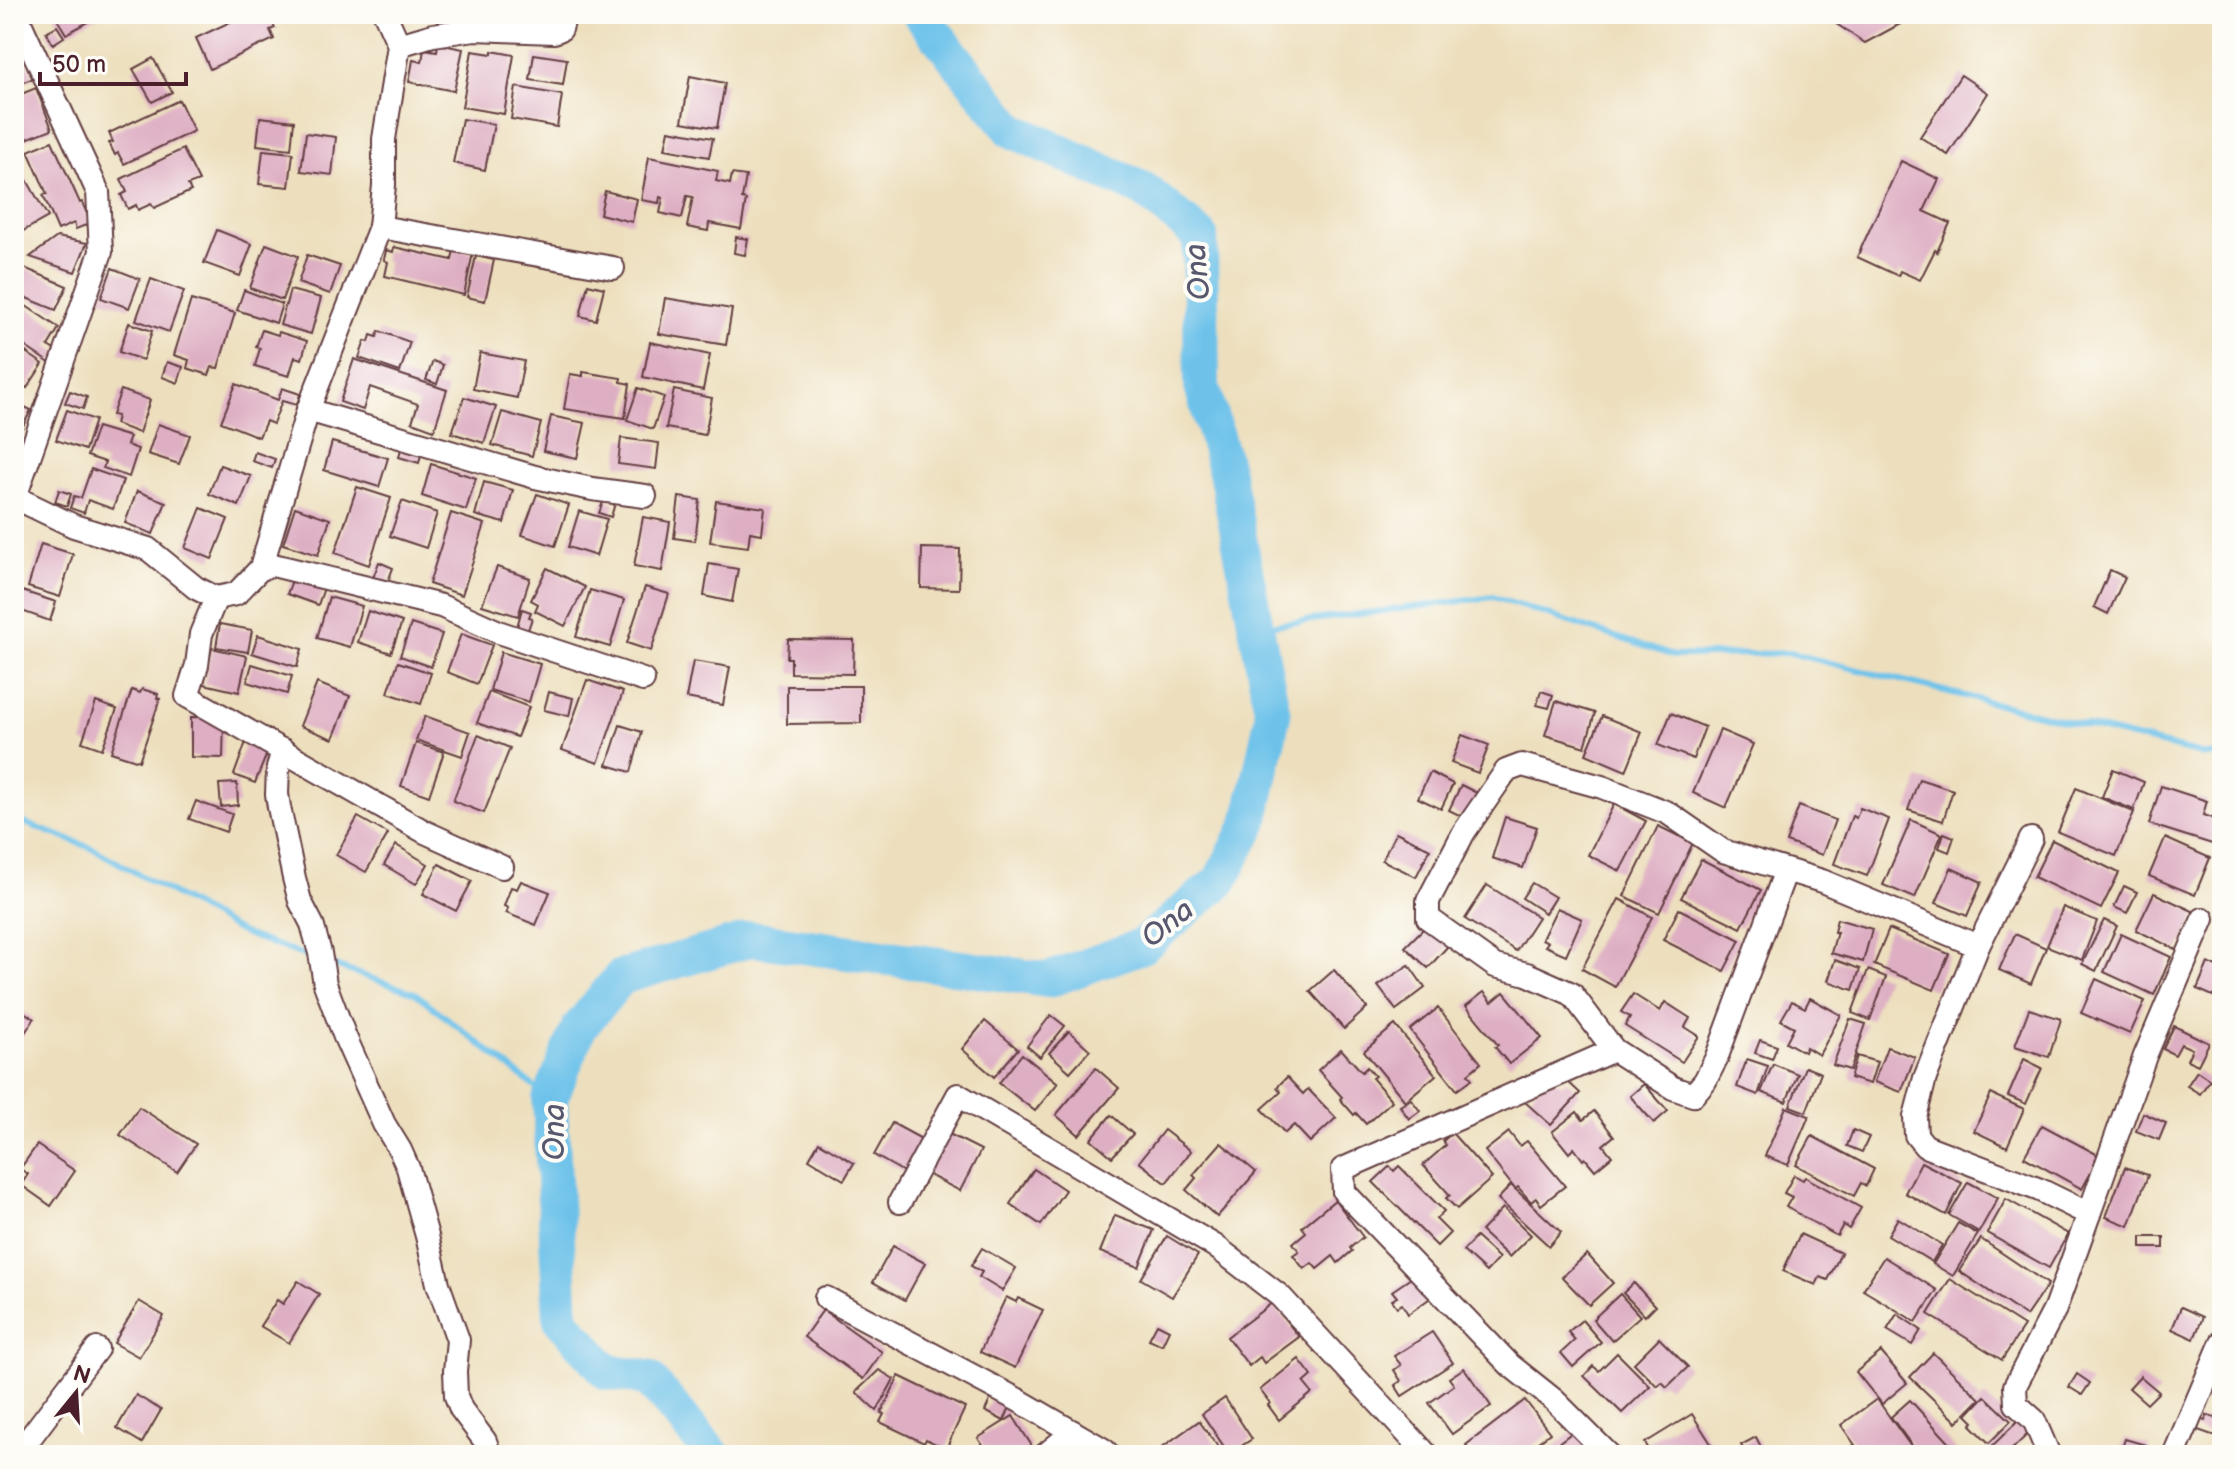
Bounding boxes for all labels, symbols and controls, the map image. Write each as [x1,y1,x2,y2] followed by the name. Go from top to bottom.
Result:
[40,36,186,86] scale bar
[52,50,106,79] text: 50 m
[1178,242,1218,302] water label: Ona
[1134,892,1201,956] water label: Ona
[537,1103,573,1161] water label: Ona
[36,1353,116,1433] north arrow
[70,1360,94,1391] text: N

